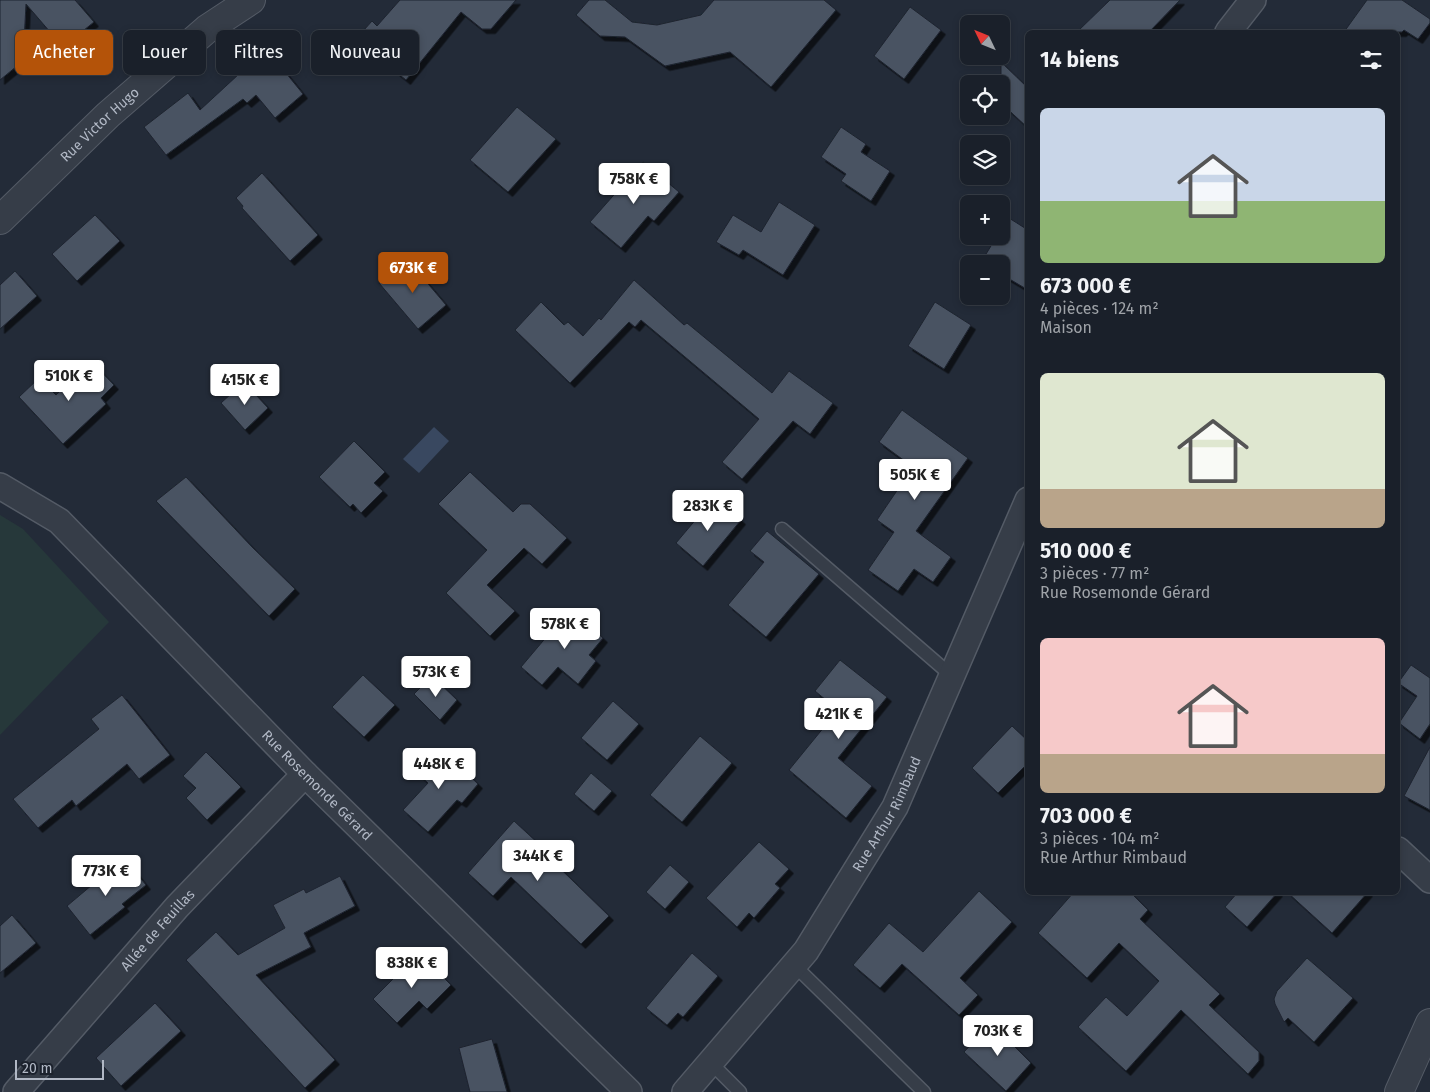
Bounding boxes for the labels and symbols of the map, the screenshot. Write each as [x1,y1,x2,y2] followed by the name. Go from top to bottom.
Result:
[960,15,1010,65] north arrow
[57,84,143,166] street label: Rue Victor Hugo
[593,162,675,205] pin: 758K €
[372,252,454,294] pin: 673K €
[28,360,110,402] pin: 510K €
[204,364,286,406] pin: 415K €
[874,458,956,501] pin: 505K €
[667,490,749,532] pin: 283K €
[524,608,606,650] pin: 578K €
[395,656,477,698] pin: 573K €
[798,698,880,740] pin: 421K €
[258,727,376,844] street label: Rue Rosemonde Gérard
[398,748,480,790] pin: 448K €
[849,754,925,875] street label: Rue Arthur Rimbaud
[497,840,579,882] pin: 344K €
[65,854,147,897] pin: 773K €
[117,886,199,975] street label: Allée de Feuillas
[371,946,453,989] pin: 838K €
[957,1014,1039,1057] pin: 703K €
[15,1057,104,1080] scale bar

